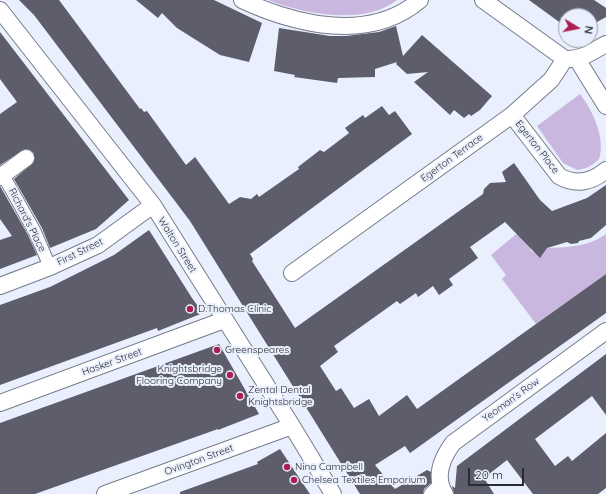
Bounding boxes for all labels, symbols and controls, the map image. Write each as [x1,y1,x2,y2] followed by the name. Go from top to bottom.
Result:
[558,8,598,48] north arrow
[581,25,596,35] text: N
[513,118,561,176] street label: Egerton Place
[419,131,485,185] street label: Egerton Terrace
[6,186,48,254] street label: Richard's Place
[155,215,199,275] street label: Walton Street
[55,236,105,268] street label: First Street
[198,303,271,315] place label: D.Thomas Clinic
[185,304,195,314] marker: D.Thomas Clinic
[225,344,289,356] place label: Greenspeares
[212,345,222,355] marker: Greenspeares
[81,346,143,378] street label: Hasker Street
[136,363,222,386] place label: Knightsbridge Flooring Company
[225,370,235,380] marker: Knightsbridge Flooring Company
[480,375,542,425] street label: Yeoman's Row
[248,384,313,408] place label: Zental Dental Knightsbridge
[235,391,245,401] marker: Zental Dental Knightsbridge
[163,442,235,478] street label: Ovington Street
[470,460,526,486] scale bar
[295,461,363,473] place label: Nina Campbell
[282,462,292,472] marker: Nina Campbell
[475,467,503,482] text: 20 m
[302,474,426,486] place label: Chelsea Textiles Emporium
[289,475,299,485] marker: Chelsea Textiles Emporium

